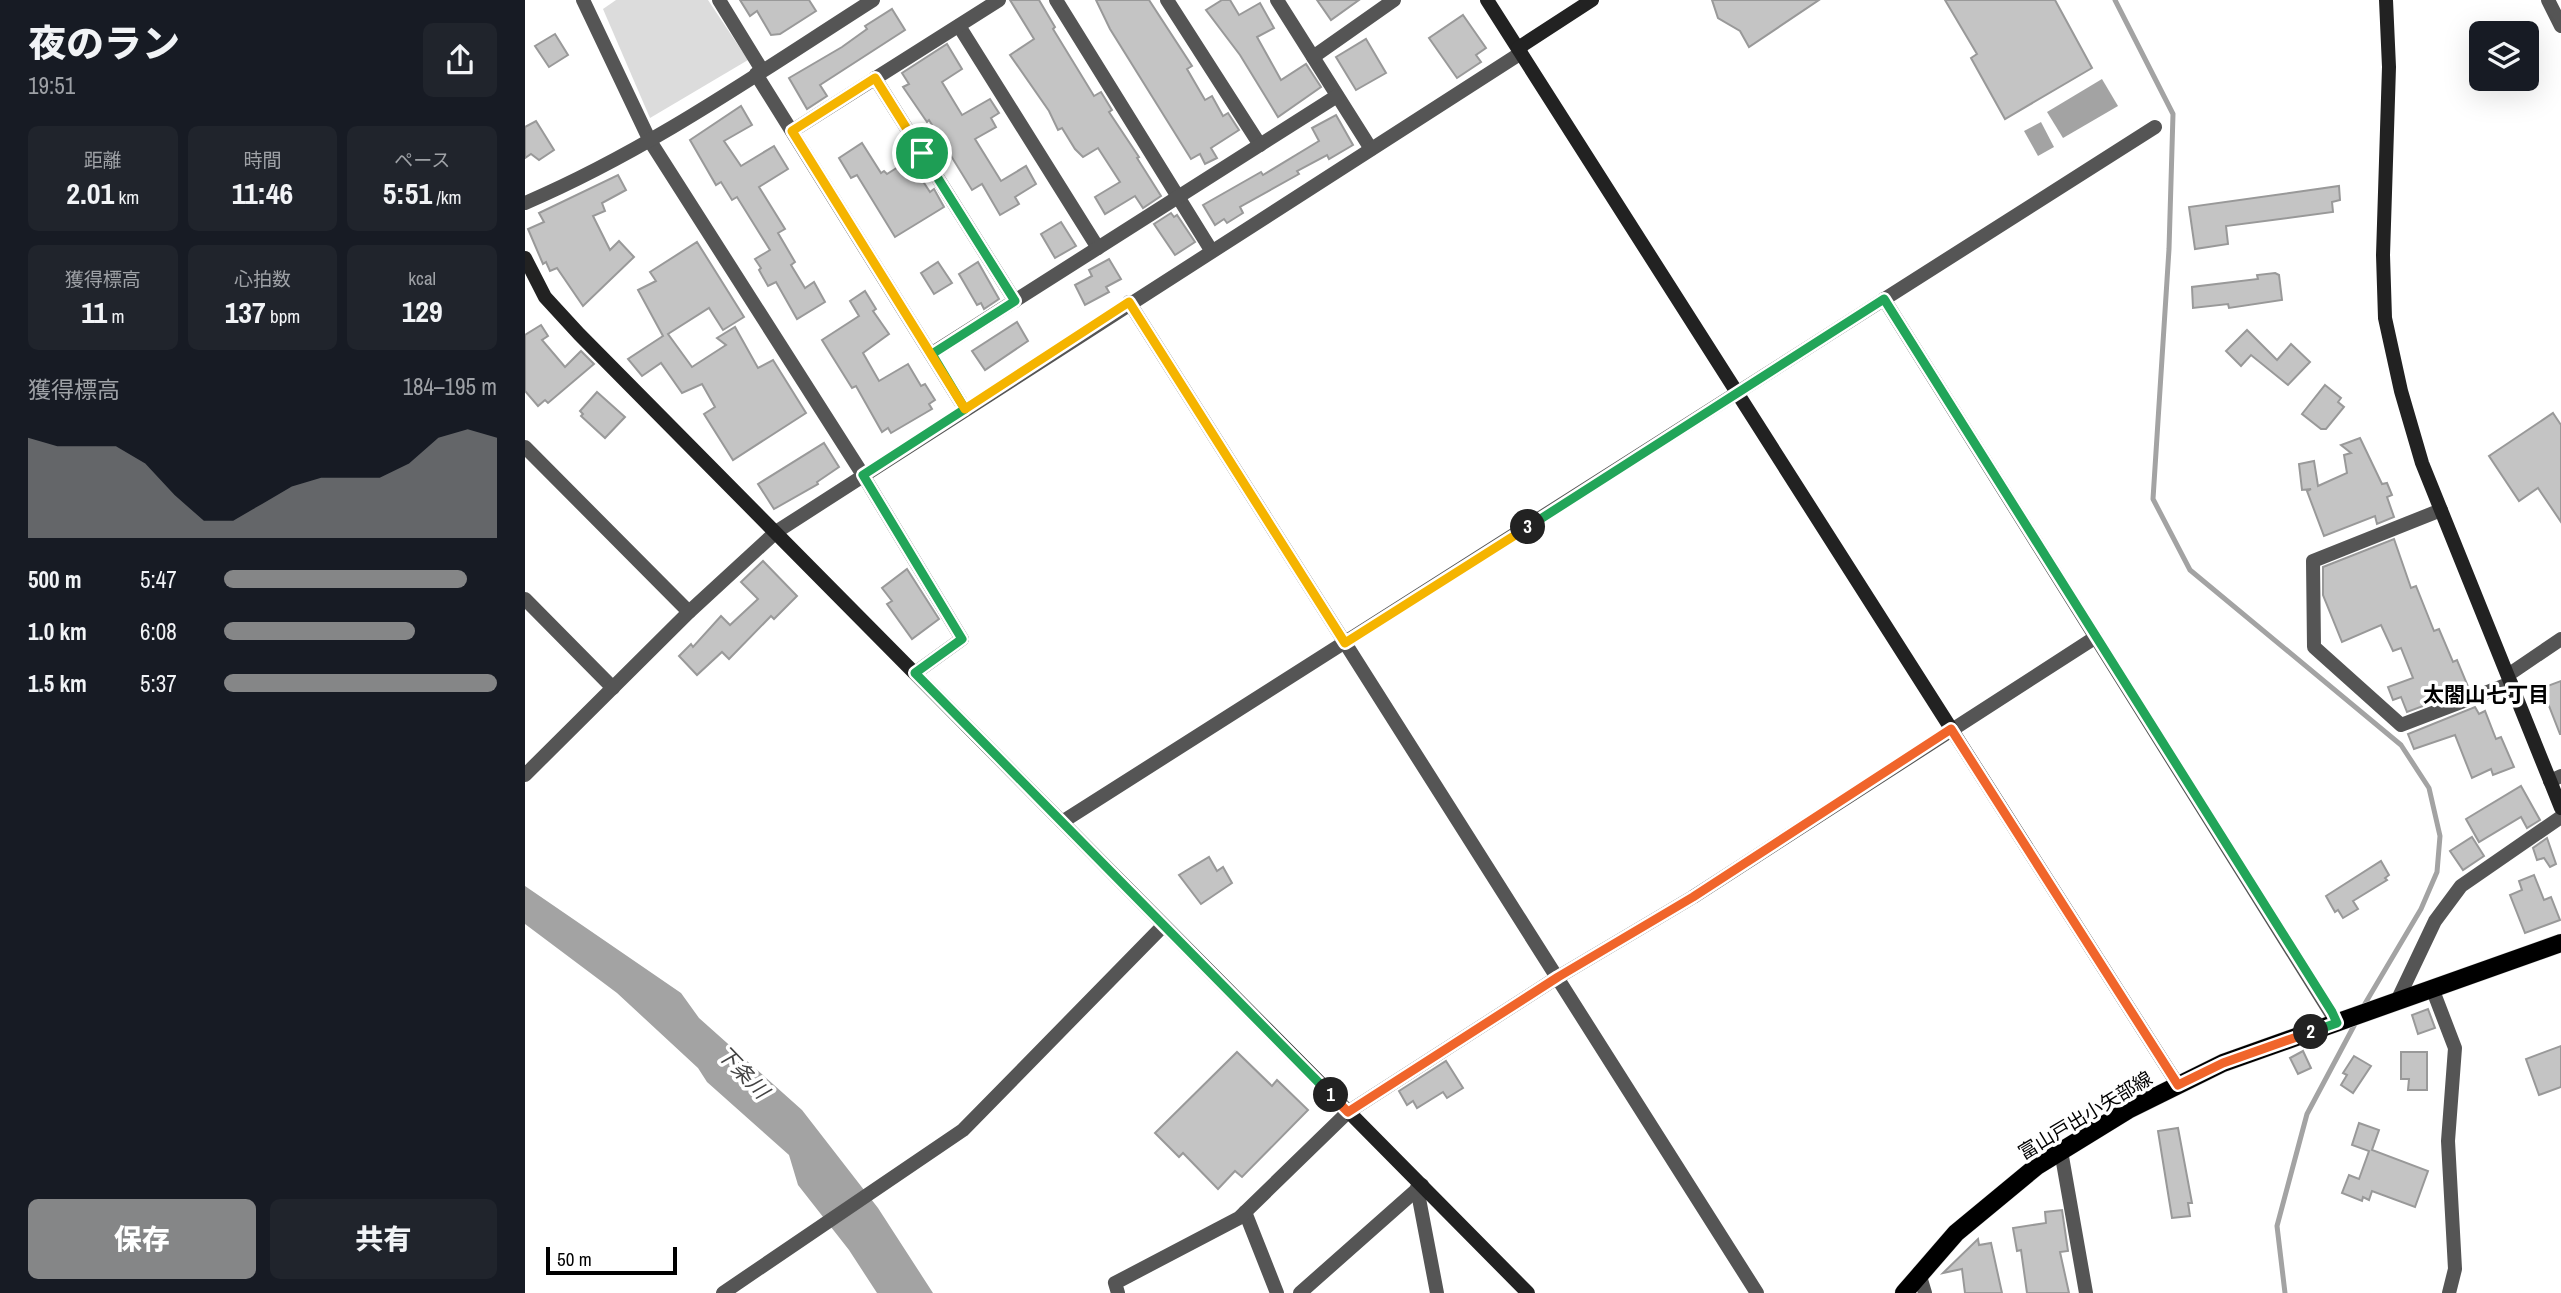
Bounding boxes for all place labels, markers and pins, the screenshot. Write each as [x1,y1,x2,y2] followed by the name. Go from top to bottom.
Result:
[892,123,952,183] pin
[1511,510,1545,544] pin: 3
[2293,1014,2328,1050] pin: 2
[1313,1078,1349,1112] pin: 1

